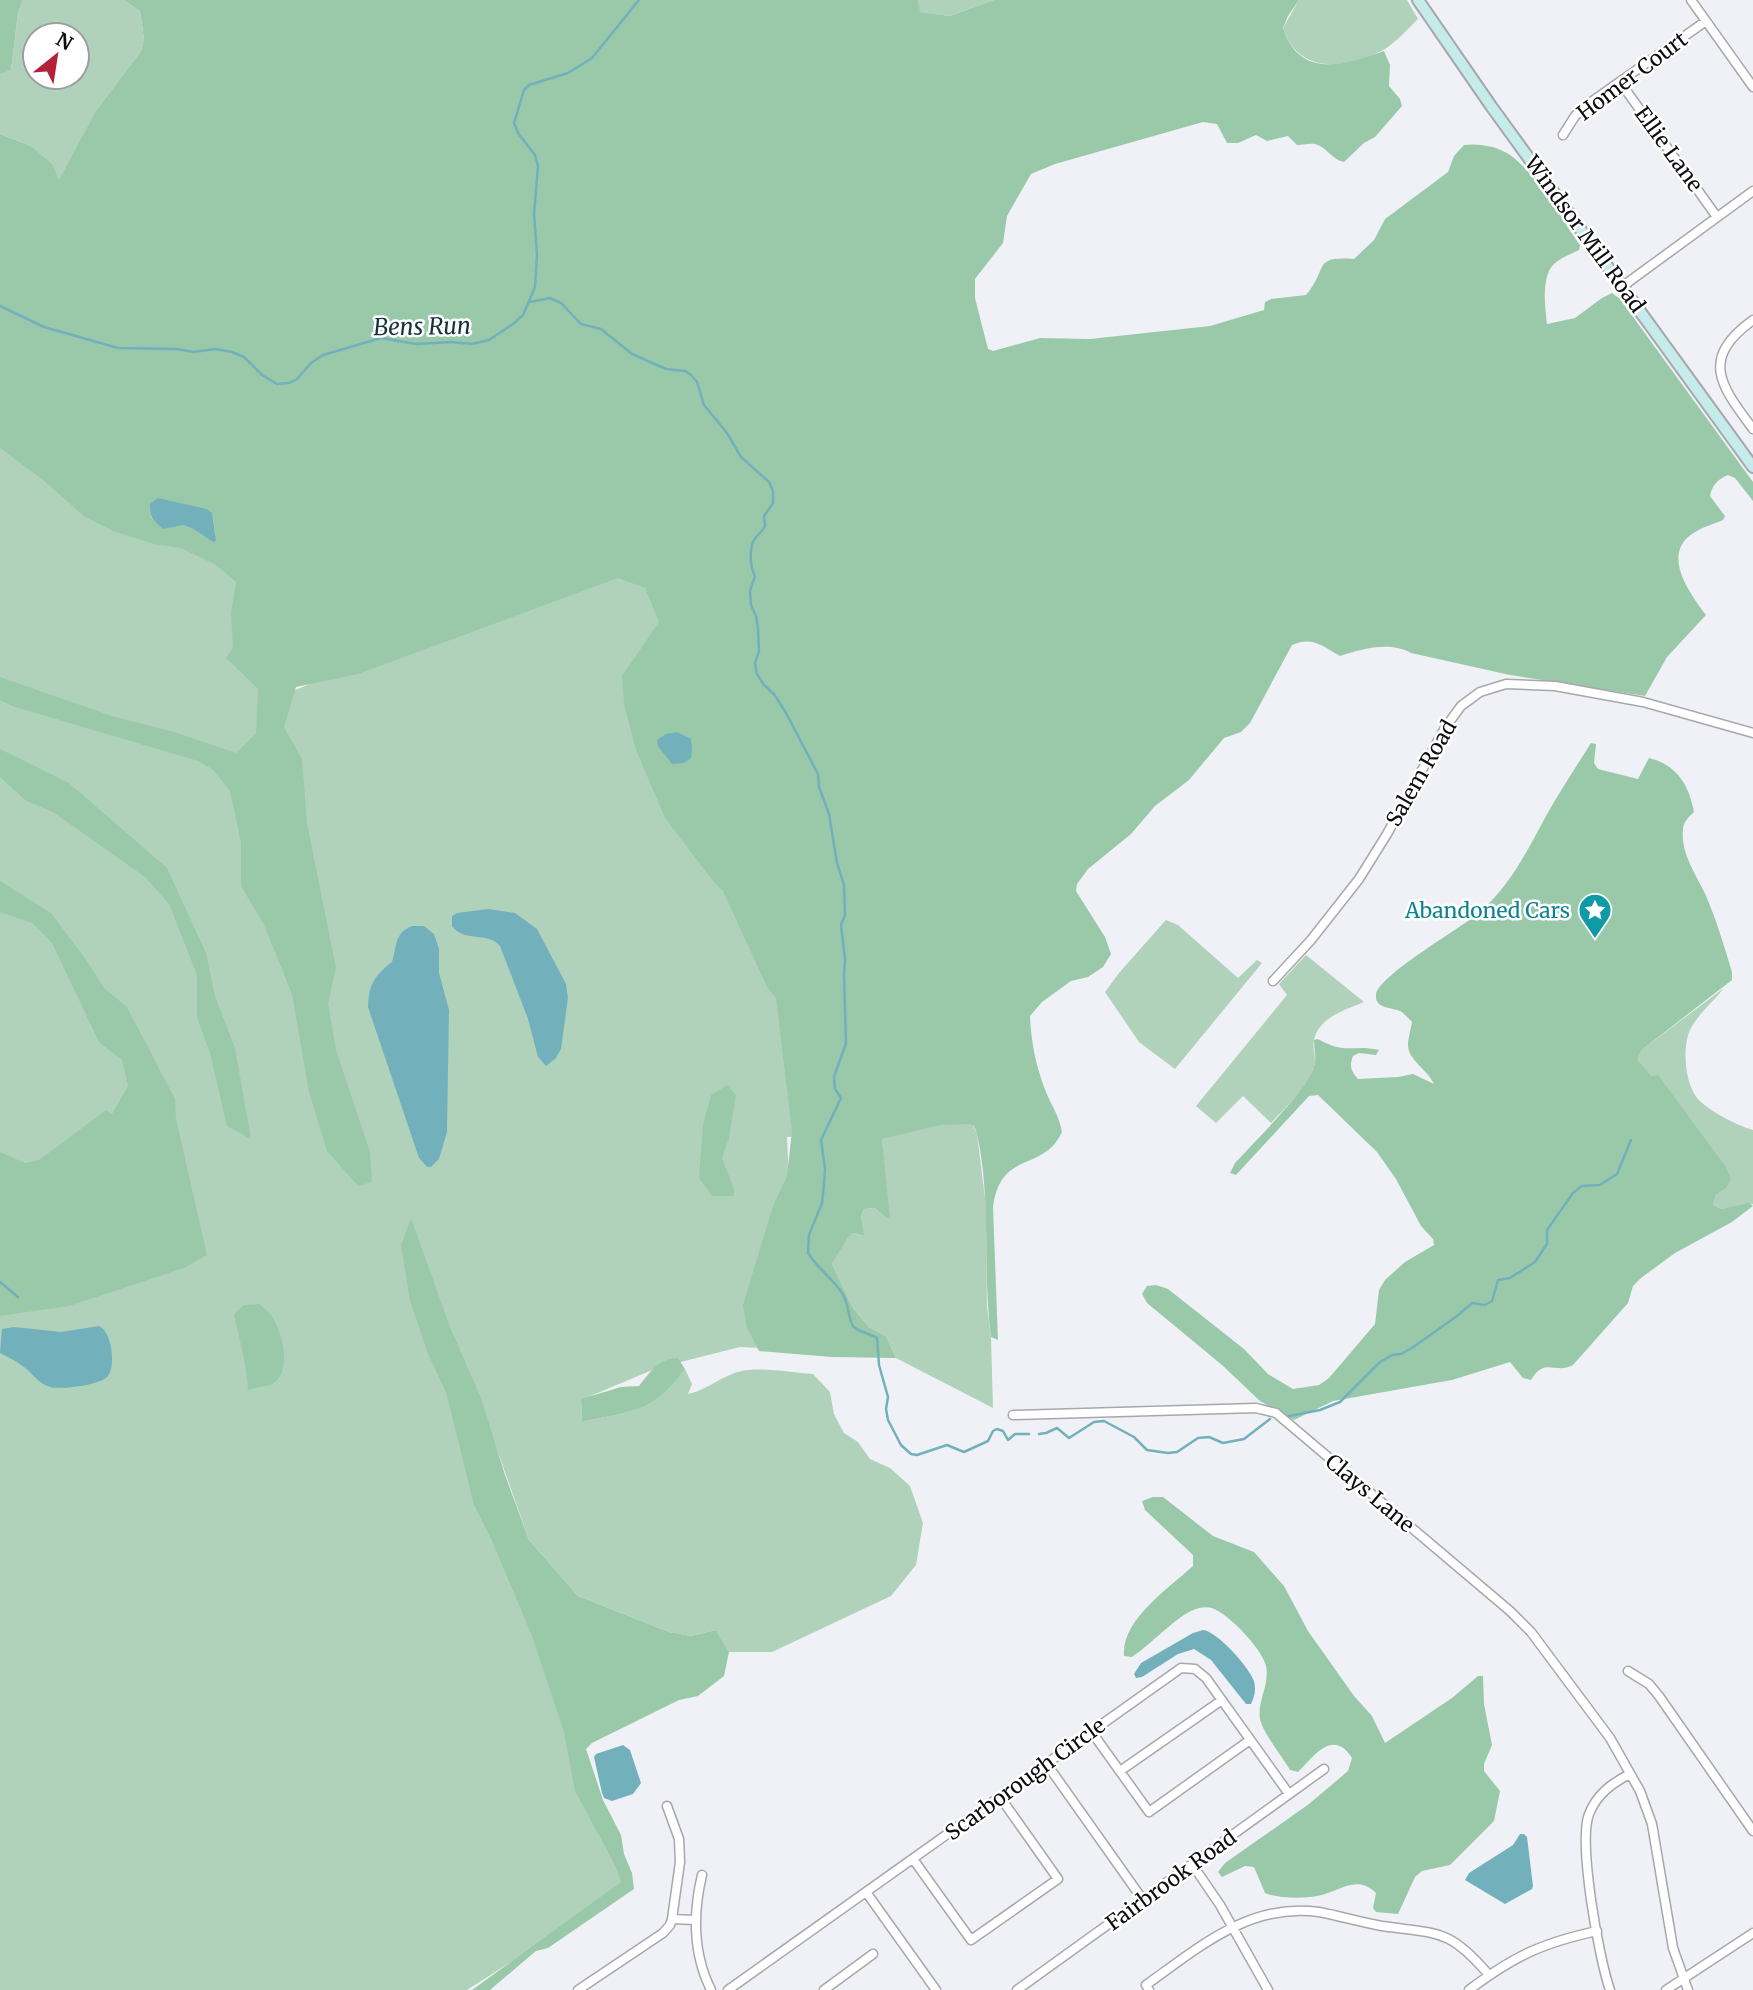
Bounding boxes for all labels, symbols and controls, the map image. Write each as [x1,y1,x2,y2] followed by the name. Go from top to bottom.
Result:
[21,21,91,91] north arrow
[1571,26,1693,126] street label: Homer Court
[52,27,77,55] text: N
[1629,101,1709,197] street label: Ellie Lane
[1518,149,1651,318] street label: Windsor Mill Road
[373,311,471,341] water label: Bens Run
[1380,715,1462,831] street label: Salem Road
[1576,891,1614,940] place icon: Abandoned Cars
[1404,897,1570,924] place label: Abandoned Cars
[1320,1448,1420,1538] street label: Clays Lane
[940,1712,1110,1846] street label: Scarborough Circle
[1100,1823,1242,1936] street label: Fairbrook Road

